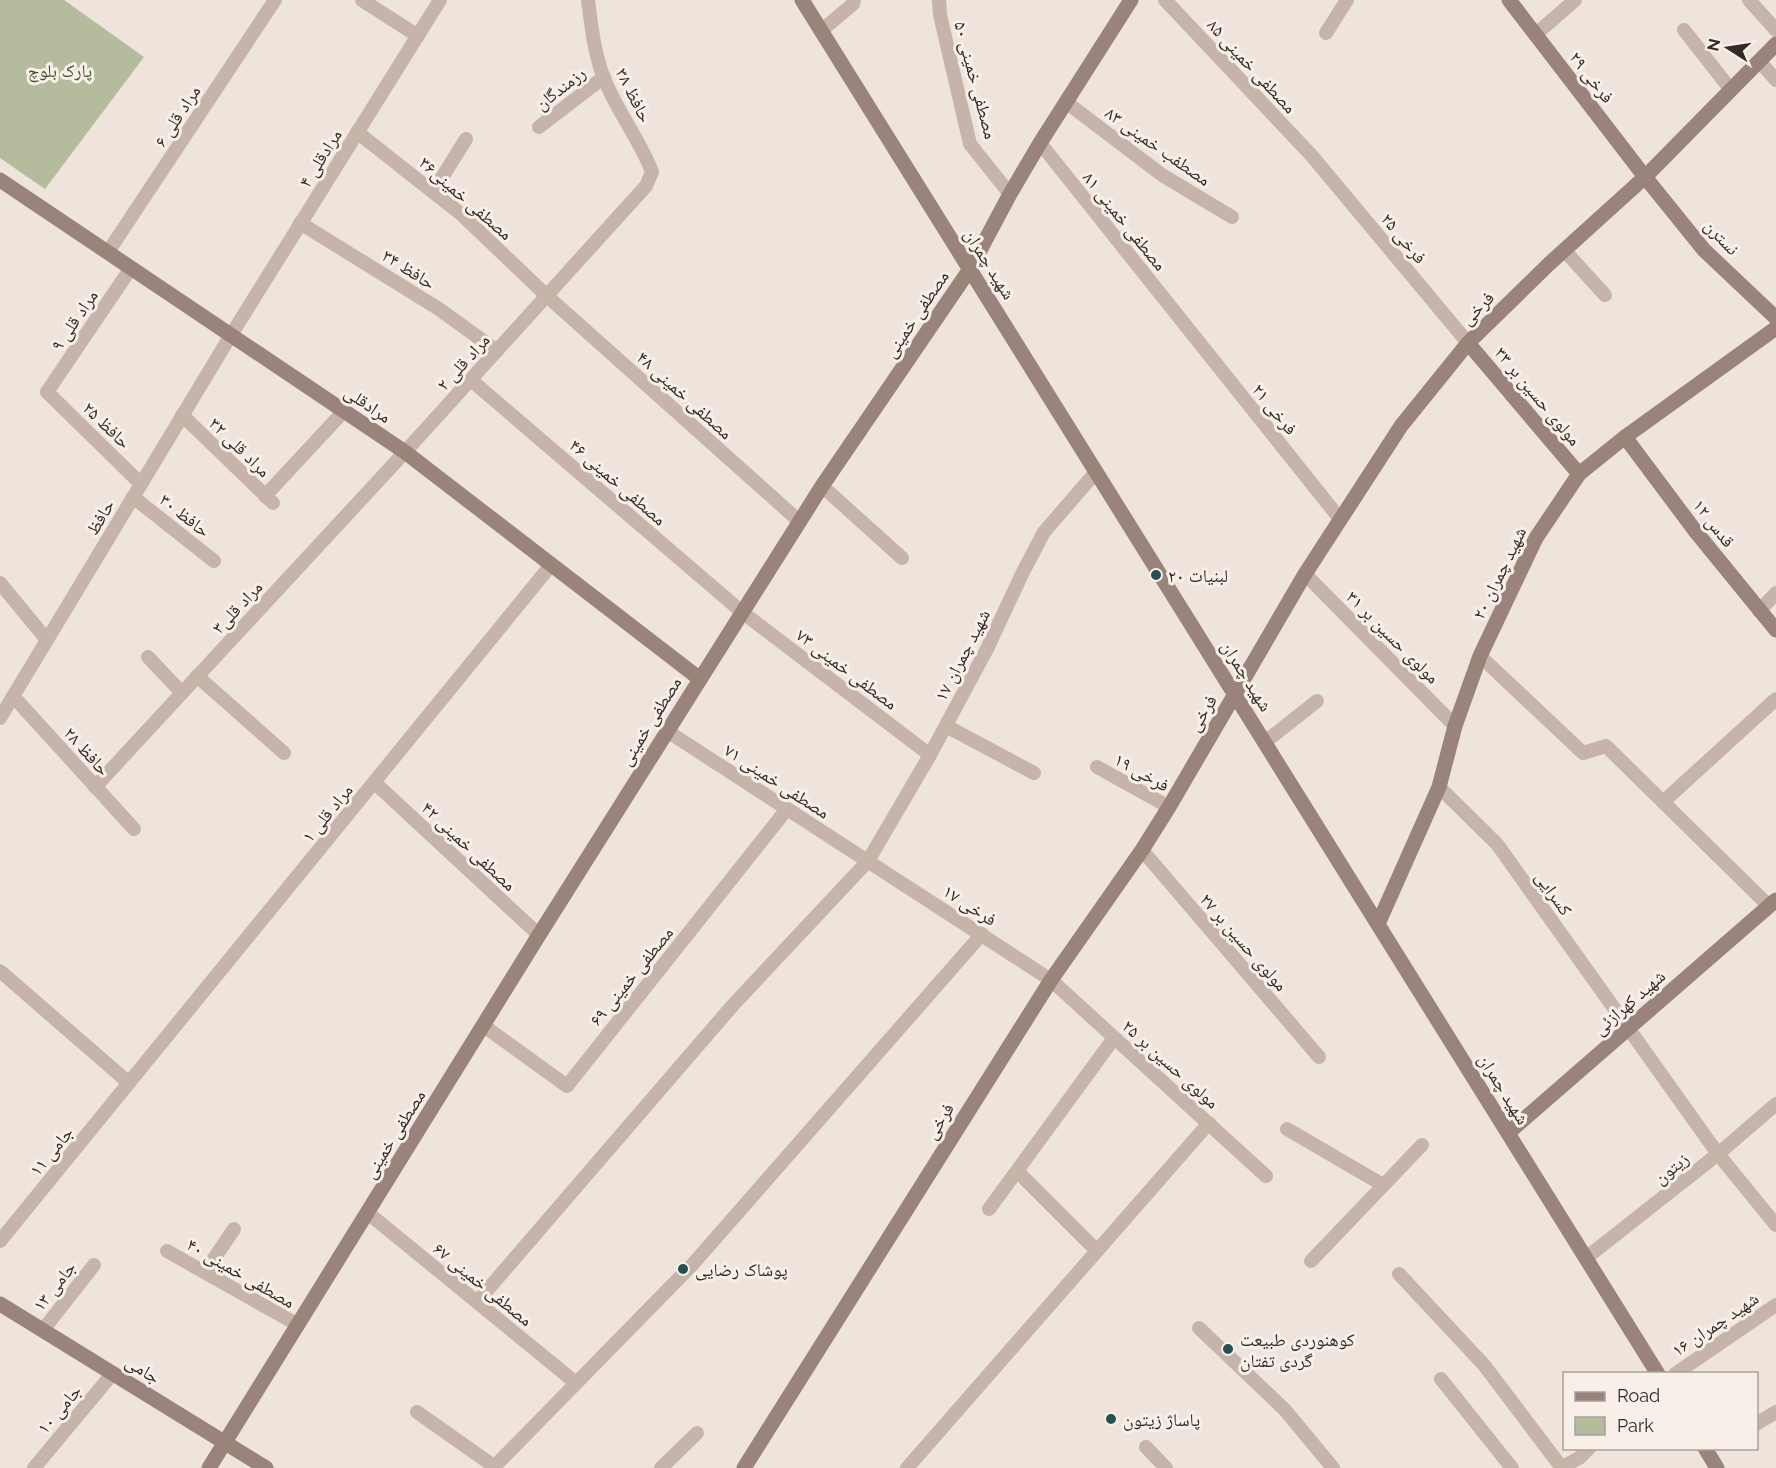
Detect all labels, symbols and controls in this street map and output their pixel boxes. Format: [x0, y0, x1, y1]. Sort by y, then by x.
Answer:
street label: مصطفی خمینی ۸۵ [1202, 15, 1301, 118]
north arrow [1698, 18, 1758, 78]
street label: مصطفی خمینی ۵۰ [949, 19, 1002, 142]
text: N [1703, 37, 1724, 53]
street label: فرخی ۲۹ [1565, 47, 1619, 107]
park label: پارک بلوچ [28, 60, 92, 83]
street label: رزمندگان [530, 62, 590, 115]
street label: حافظ ۳۸ [611, 64, 657, 126]
street label: مراد قلی ۶ [149, 81, 205, 151]
street label: مصطفب خمینی ۸۳ [1101, 102, 1215, 191]
street label: مرادقلی ۴ [294, 125, 347, 191]
street label: مصطفی خمینی۳۶ [414, 152, 517, 245]
street label: مصطفی خمینی ۸۱ [1078, 167, 1171, 275]
street label: فرخی ۲۵ [1376, 208, 1431, 268]
street label: نسترن [1700, 215, 1744, 260]
street label: شهید چمران [959, 225, 1020, 304]
street label: حافظ ۳۴ [379, 245, 439, 293]
street label: مصطفی خمینی [879, 266, 954, 362]
street label: مراد قلی ۹ [46, 286, 103, 355]
street label: فرخی [1456, 287, 1499, 330]
street label: مراد قلی ۲ [432, 329, 495, 395]
street label: مولوی حسین بر ۳۳ [1490, 342, 1585, 450]
street label: مصطفی خمینی ۴۸ [632, 347, 737, 444]
street label: فرخی ۲۱ [1247, 379, 1302, 439]
street label: مرادقلی [340, 381, 395, 428]
street label: حافظ ۲۵ [79, 397, 135, 453]
street label: مراد قلی ۳۲ [204, 413, 275, 482]
street label: مصطفی خمینی ۴۶ [565, 434, 671, 530]
street label: حافظ ۳۰ [156, 489, 214, 541]
street label: قدس ۱۲ [1688, 495, 1739, 552]
street label: حافظ [81, 496, 119, 538]
street label: شهید چمران ۲۰ [1468, 523, 1531, 623]
place label: لبنیات ۲۰ [1168, 565, 1228, 586]
marker: لبنیات ۲۰ [1149, 568, 1163, 582]
street label: مراد قلی۳ [207, 576, 267, 638]
street label: مولوی حسین بر ۳۱ [1342, 586, 1444, 688]
street label: شهید چمران ۱۷ [930, 606, 995, 705]
street label: مصطفی خمینی ۷۳ [792, 624, 902, 715]
street label: شهید چمران [1216, 637, 1277, 716]
street label: مصطفی خمینی [614, 673, 686, 770]
street label: فرخی [1183, 691, 1222, 735]
street label: حافظ ۲۸ [60, 722, 114, 780]
street label: مصطفی خمینی ۷۱ [720, 739, 834, 824]
street label: فرخی ۱۹ [1110, 748, 1173, 796]
street label: مراد قلی ۱ [297, 780, 358, 847]
street label: مصطفی خمینی ۴۲ [417, 797, 520, 896]
street label: کسرایی [1530, 867, 1577, 920]
street label: فرخی ۱۷ [939, 880, 1001, 931]
street label: مولوی حسین بر ۲۷ [1195, 889, 1292, 996]
street label: مصطفی خمینی ۶۹ [585, 922, 678, 1030]
street label: شهید کهرازئی [1589, 965, 1670, 1040]
street label: مولوی حسین بر ۲۵ [1118, 1015, 1224, 1114]
street label: شهید چمران [1473, 1050, 1534, 1129]
street label: مصطفی خمینی [358, 1086, 430, 1183]
street label: فرخی [920, 1099, 959, 1143]
street label: جامی ۱۱ [25, 1122, 78, 1181]
street label: زیتون [1649, 1148, 1693, 1189]
street label: مصطفی خمینی ۴۰ [183, 1234, 299, 1313]
street label: مصطفی خمینی ۶۷ [429, 1238, 537, 1331]
street label: جامی ۱۳ [28, 1257, 81, 1316]
place label: پوشاک رضایی [695, 1259, 788, 1281]
marker: پوشاک رضایی [676, 1262, 690, 1276]
street label: شهید چمران ۱۶ [1668, 1287, 1763, 1362]
place label: کوهنوردی طبیعت گردی تفتان [1240, 1329, 1355, 1372]
marker: کوهنوردی طبیعت گردی تفتان [1221, 1342, 1235, 1356]
street label: جامی [121, 1350, 164, 1388]
legend [1563, 1372, 1758, 1450]
street label: جامی ۱۰ [33, 1380, 86, 1438]
text: Road [1617, 1385, 1660, 1406]
place label: پاساژ زیتون [1123, 1409, 1200, 1431]
marker: پاساژ زیتون [1104, 1412, 1118, 1426]
text: Park [1617, 1415, 1654, 1436]

